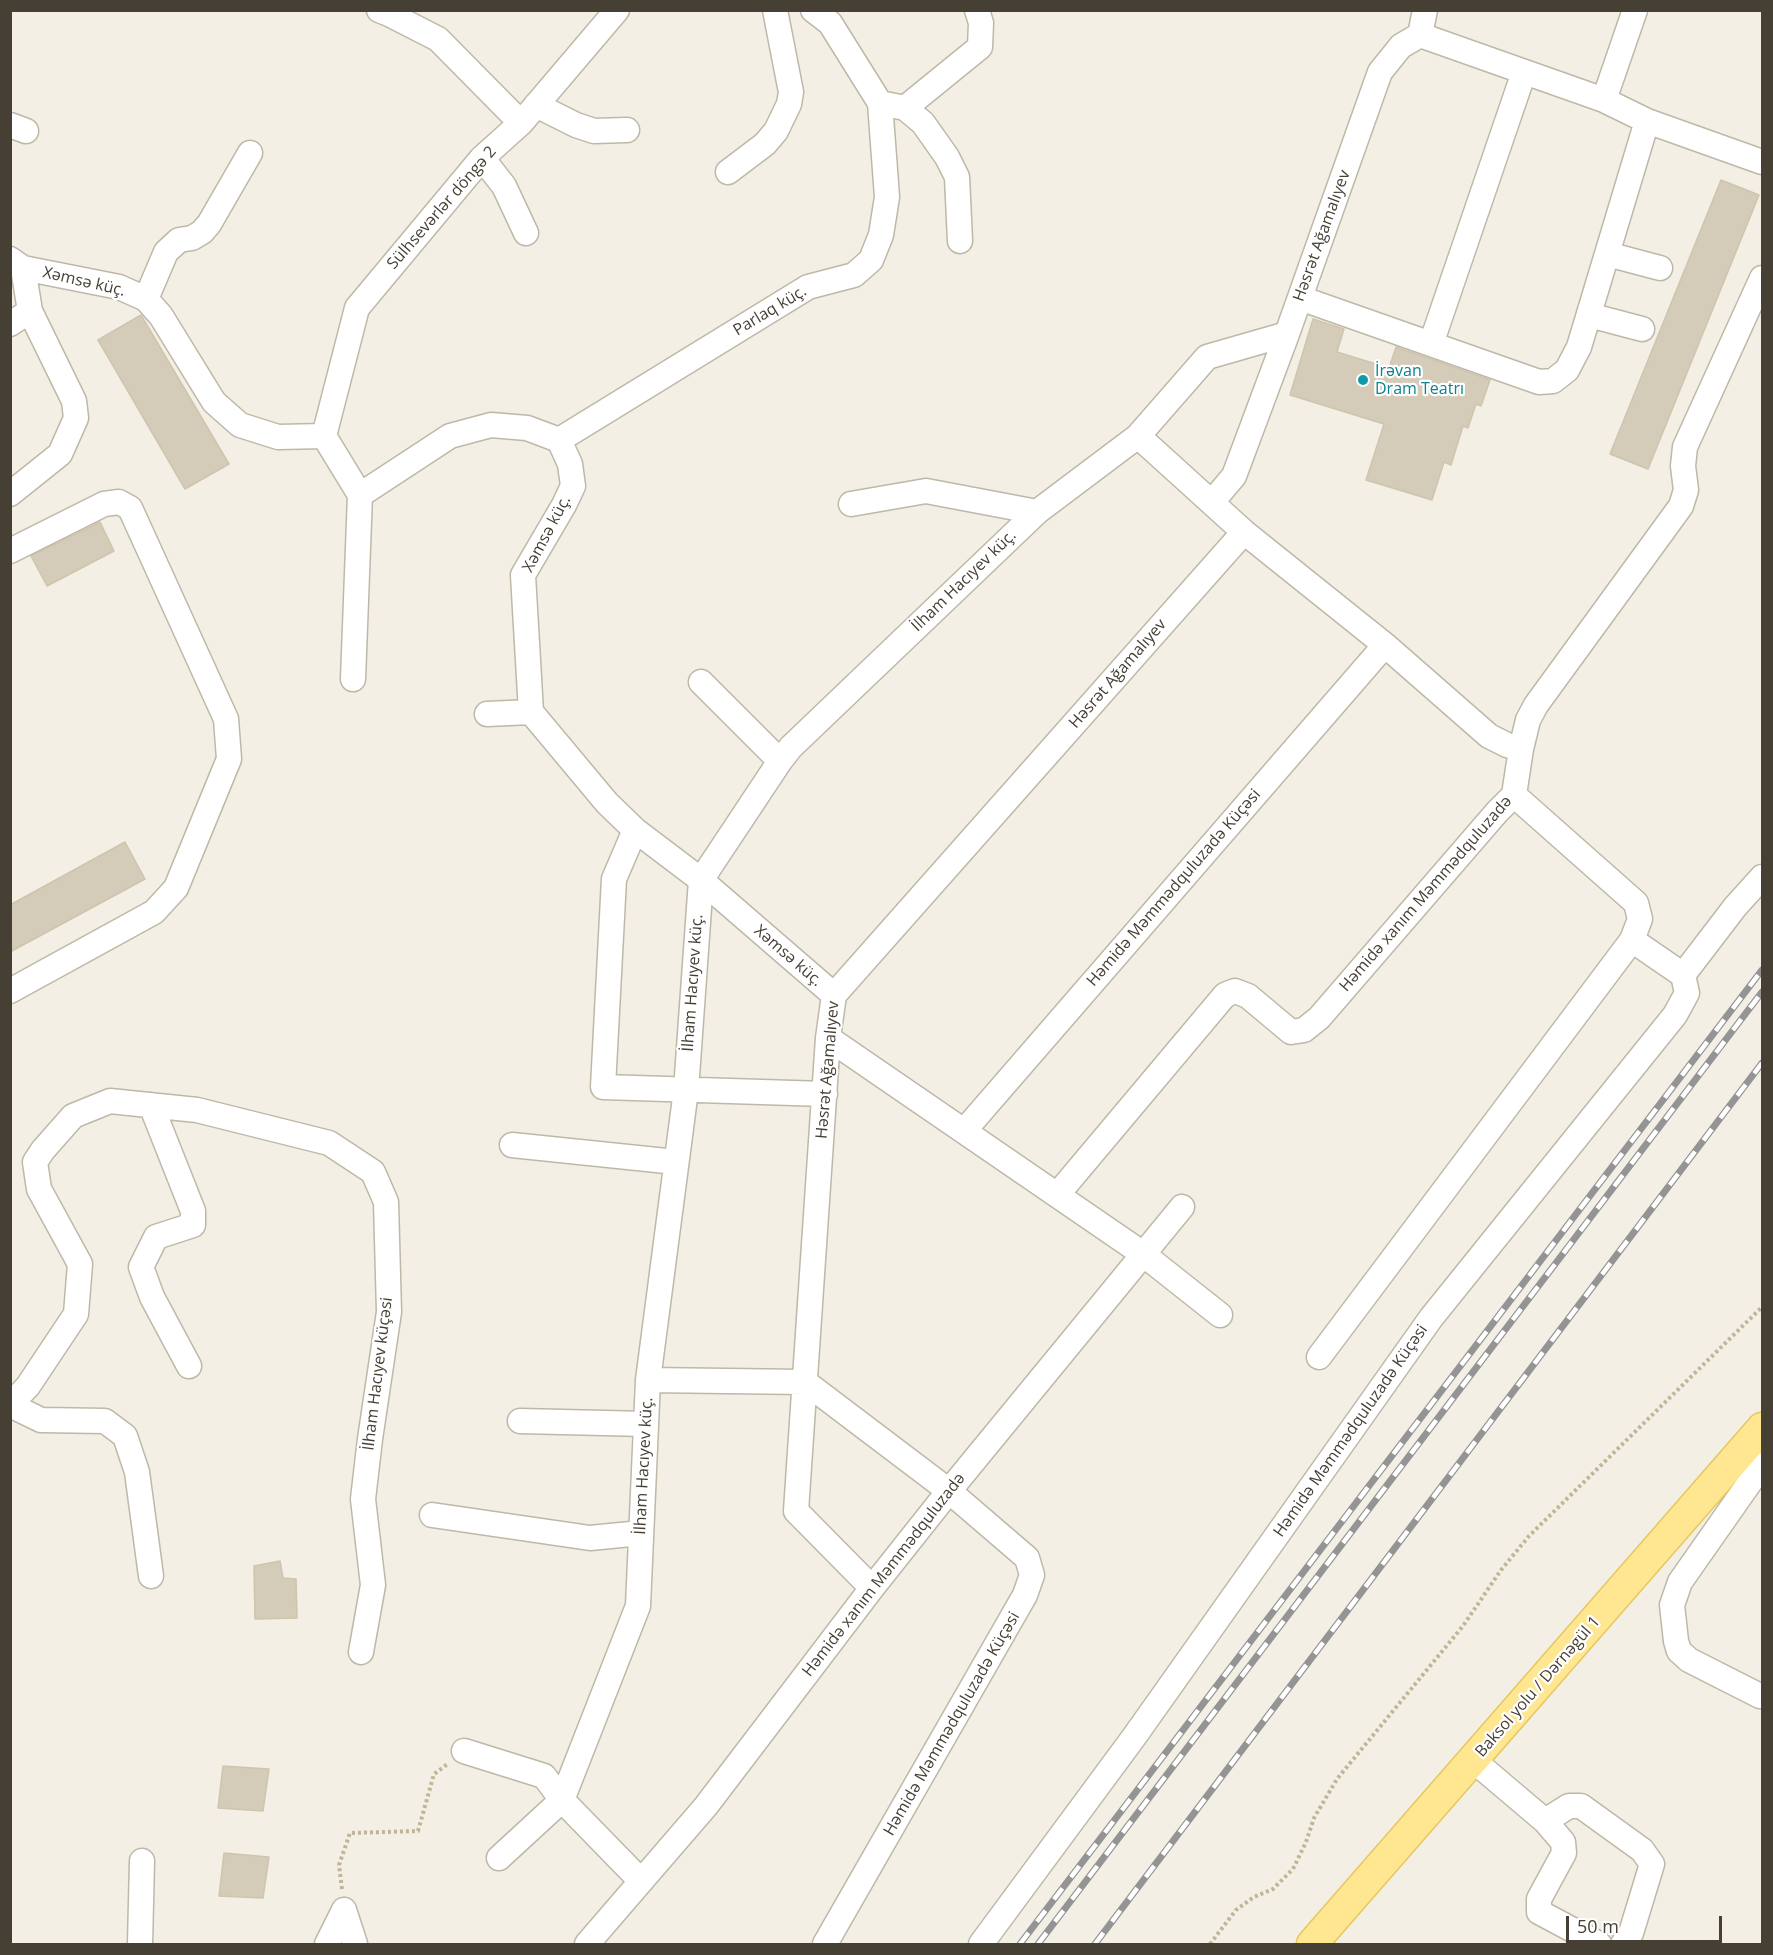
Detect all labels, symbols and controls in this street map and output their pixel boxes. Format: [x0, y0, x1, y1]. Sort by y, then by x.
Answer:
street label: Sülhsevərlər döngə 2 [383, 143, 501, 273]
street label: Həsrət Ağamalıyev [1289, 168, 1355, 304]
street label: Xəmsə küç. [41, 263, 127, 301]
street label: Parlaq küç. [730, 282, 810, 340]
place label: İrəvan Dram Teatrı [1375, 361, 1464, 399]
marker: İrəvan Dram Teatrı [1356, 373, 1370, 387]
street label: Xəmsə küç. [519, 492, 575, 576]
street label: İlham Hacıyev küç. [908, 526, 1020, 636]
street label: Həsrət Ağamalıyev [1065, 616, 1171, 732]
street label: Həmidə Məmmədquluzadə Küçəsi [1083, 785, 1265, 991]
street label: Həmidə xanım Məmmədquluzadə [1336, 792, 1516, 996]
street label: İlham Hacıyev küç. [679, 914, 707, 1052]
street label: Xəmsə küç. [750, 921, 826, 991]
street label: Həsrət Ağamalıyev [812, 1000, 844, 1140]
street label: İlham Hacıyev küçəsi [359, 1296, 397, 1452]
street label: Həmidə Məmmədquluzadə Küçəsi [1270, 1321, 1432, 1541]
street label: İlham Hacıyev küç. [631, 1397, 657, 1535]
street label: Həmidə xanım Məmmədquluzadə [799, 1469, 969, 1681]
street label: Həmidə Məmmədquluzadə Küçəsi [880, 1609, 1024, 1839]
street label: Baksol yolu / Dərnəgül 1 [1472, 1613, 1604, 1761]
scale bar [1569, 1904, 1725, 1942]
text: 50 m [1577, 1914, 1619, 1938]

